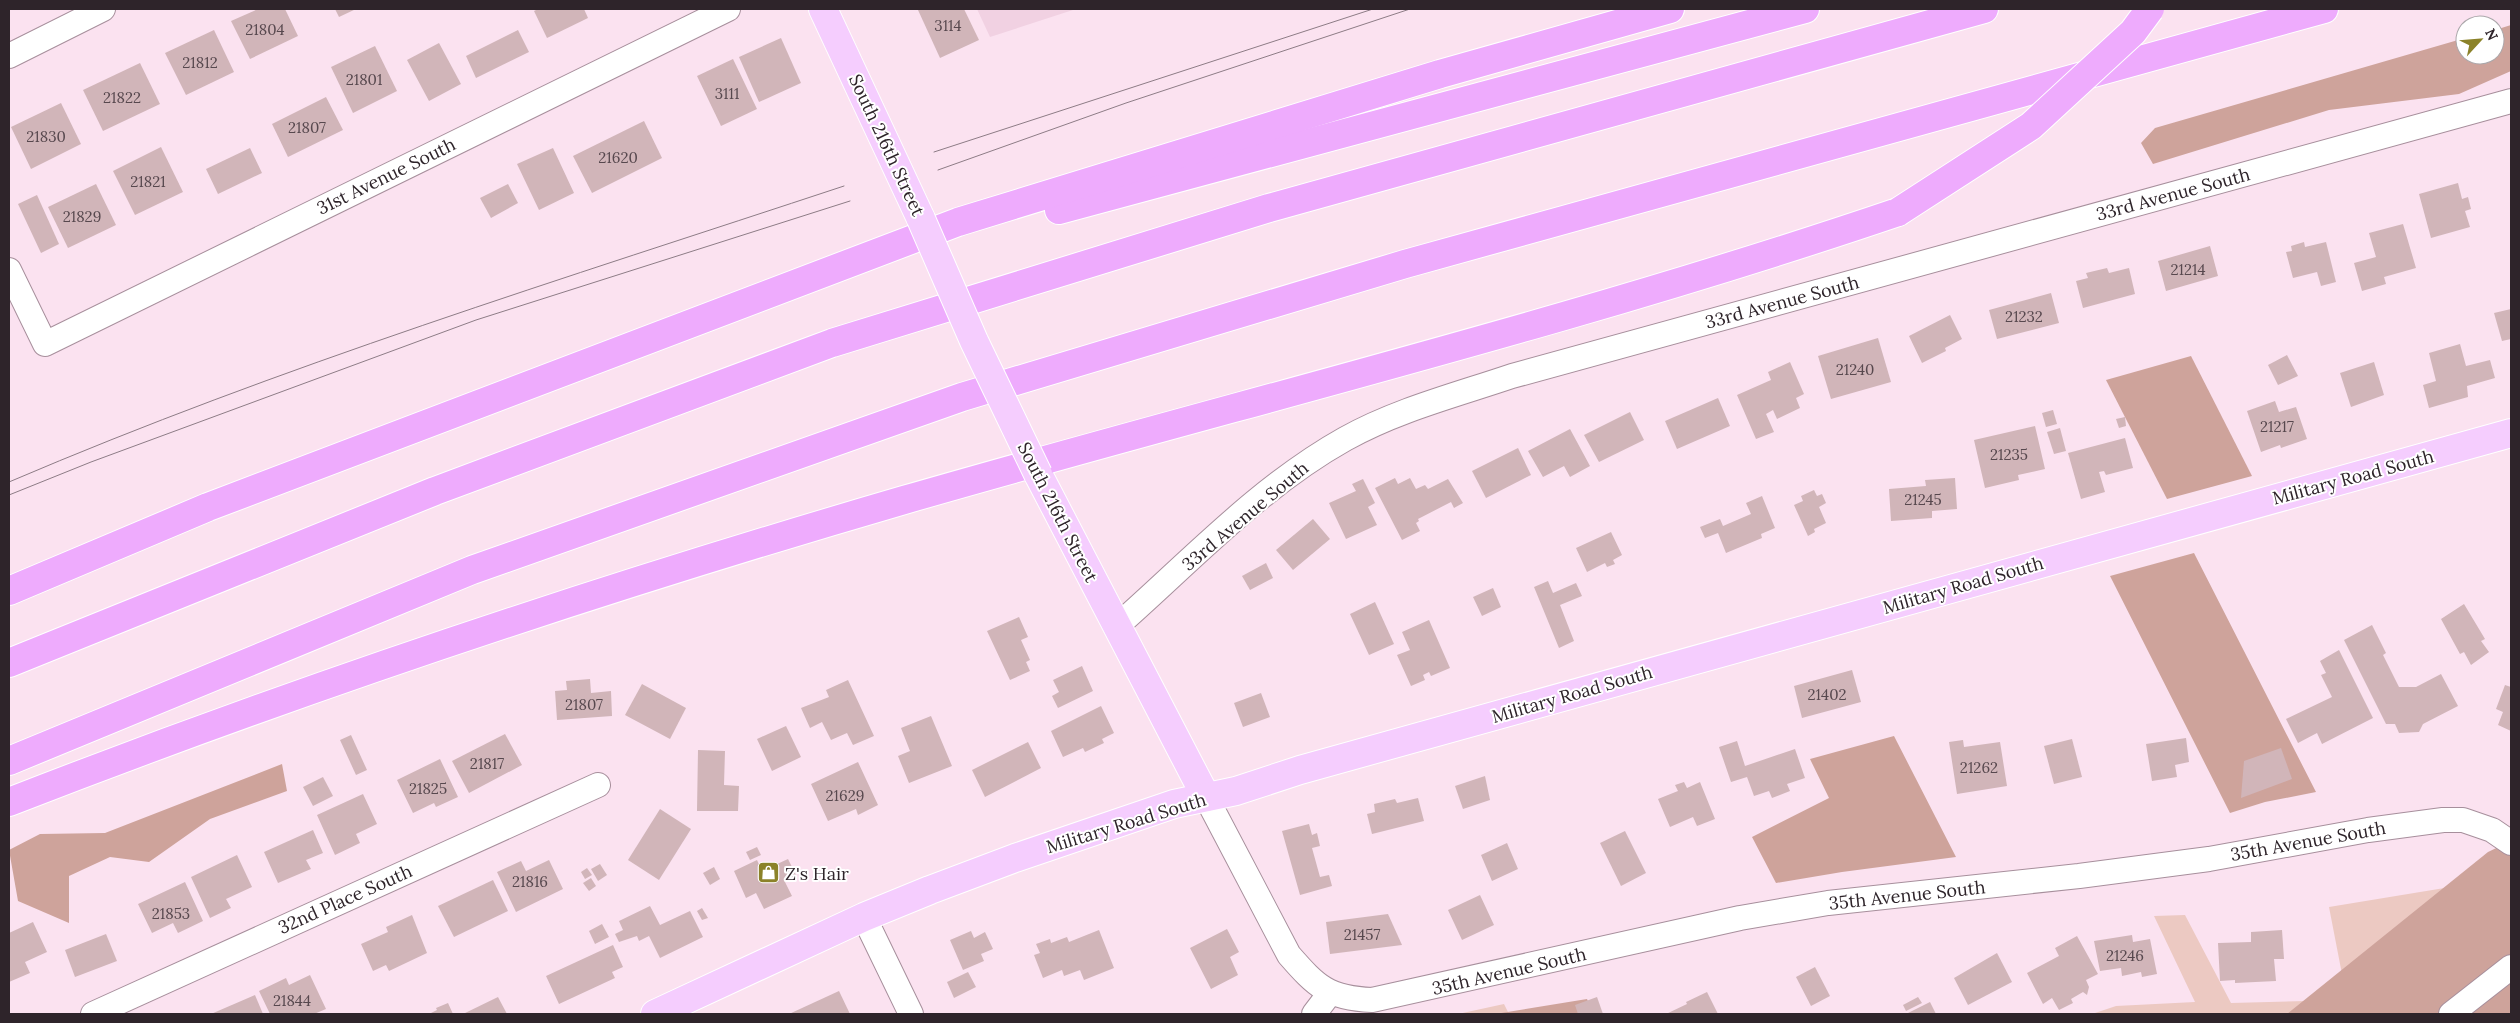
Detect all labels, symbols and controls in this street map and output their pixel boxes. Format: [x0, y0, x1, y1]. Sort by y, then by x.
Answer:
north arrow [2455, 15, 2505, 65]
house number: 3114 [934, 16, 962, 35]
house number: 21804 [245, 20, 285, 39]
text: N [2481, 25, 2502, 43]
house number: 21812 [182, 53, 218, 72]
house number: 21801 [346, 70, 382, 89]
street label: South 216th Street [844, 70, 930, 220]
house number: 3111 [715, 84, 739, 103]
house number: 21822 [103, 88, 141, 107]
house number: 21807 [288, 118, 326, 137]
house number: 21830 [26, 127, 66, 146]
street label: 31st Avenue South [313, 132, 459, 220]
house number: 21620 [598, 148, 638, 167]
street label: 33rd Avenue South [2094, 162, 2253, 226]
house number: 21821 [130, 172, 166, 191]
house number: 21829 [63, 207, 101, 226]
house number: 21214 [2170, 260, 2206, 279]
street label: 33rd Avenue South [1703, 270, 1862, 334]
house number: 21232 [2005, 307, 2043, 326]
house number: 21240 [1836, 360, 1874, 379]
house number: 21217 [2260, 417, 2294, 436]
street label: South 216th Street [1013, 438, 1103, 586]
street label: Military Road South [2270, 444, 2436, 510]
house number: 21235 [1990, 445, 2028, 464]
street label: 33rd Avenue South [1177, 456, 1313, 576]
house number: 21245 [1904, 490, 1942, 509]
street label: Military Road South [1880, 551, 2046, 619]
street label: Military Road South [1489, 660, 1655, 728]
house number: 21402 [1808, 685, 1846, 704]
house number: 21807 [565, 695, 603, 714]
house number: 21817 [470, 754, 504, 773]
house number: 21262 [1960, 758, 1998, 777]
house number: 21825 [409, 779, 447, 798]
house number: 21629 [826, 786, 864, 805]
street label: Military Road South [1043, 788, 1209, 858]
street label: 35th Avenue South [2229, 816, 2388, 866]
street label: 32nd Place South [274, 859, 416, 939]
shop icon: Z's Hair [757, 861, 781, 885]
place label: Z's Hair [785, 862, 849, 885]
house number: 21816 [512, 872, 548, 891]
street label: 35th Avenue South [1828, 875, 1987, 915]
house number: 21853 [152, 904, 190, 923]
house number: 21457 [1344, 925, 1380, 944]
street label: 35th Avenue South [1430, 942, 1588, 1000]
house number: 21246 [2106, 946, 2144, 965]
house number: 21844 [273, 991, 311, 1010]

